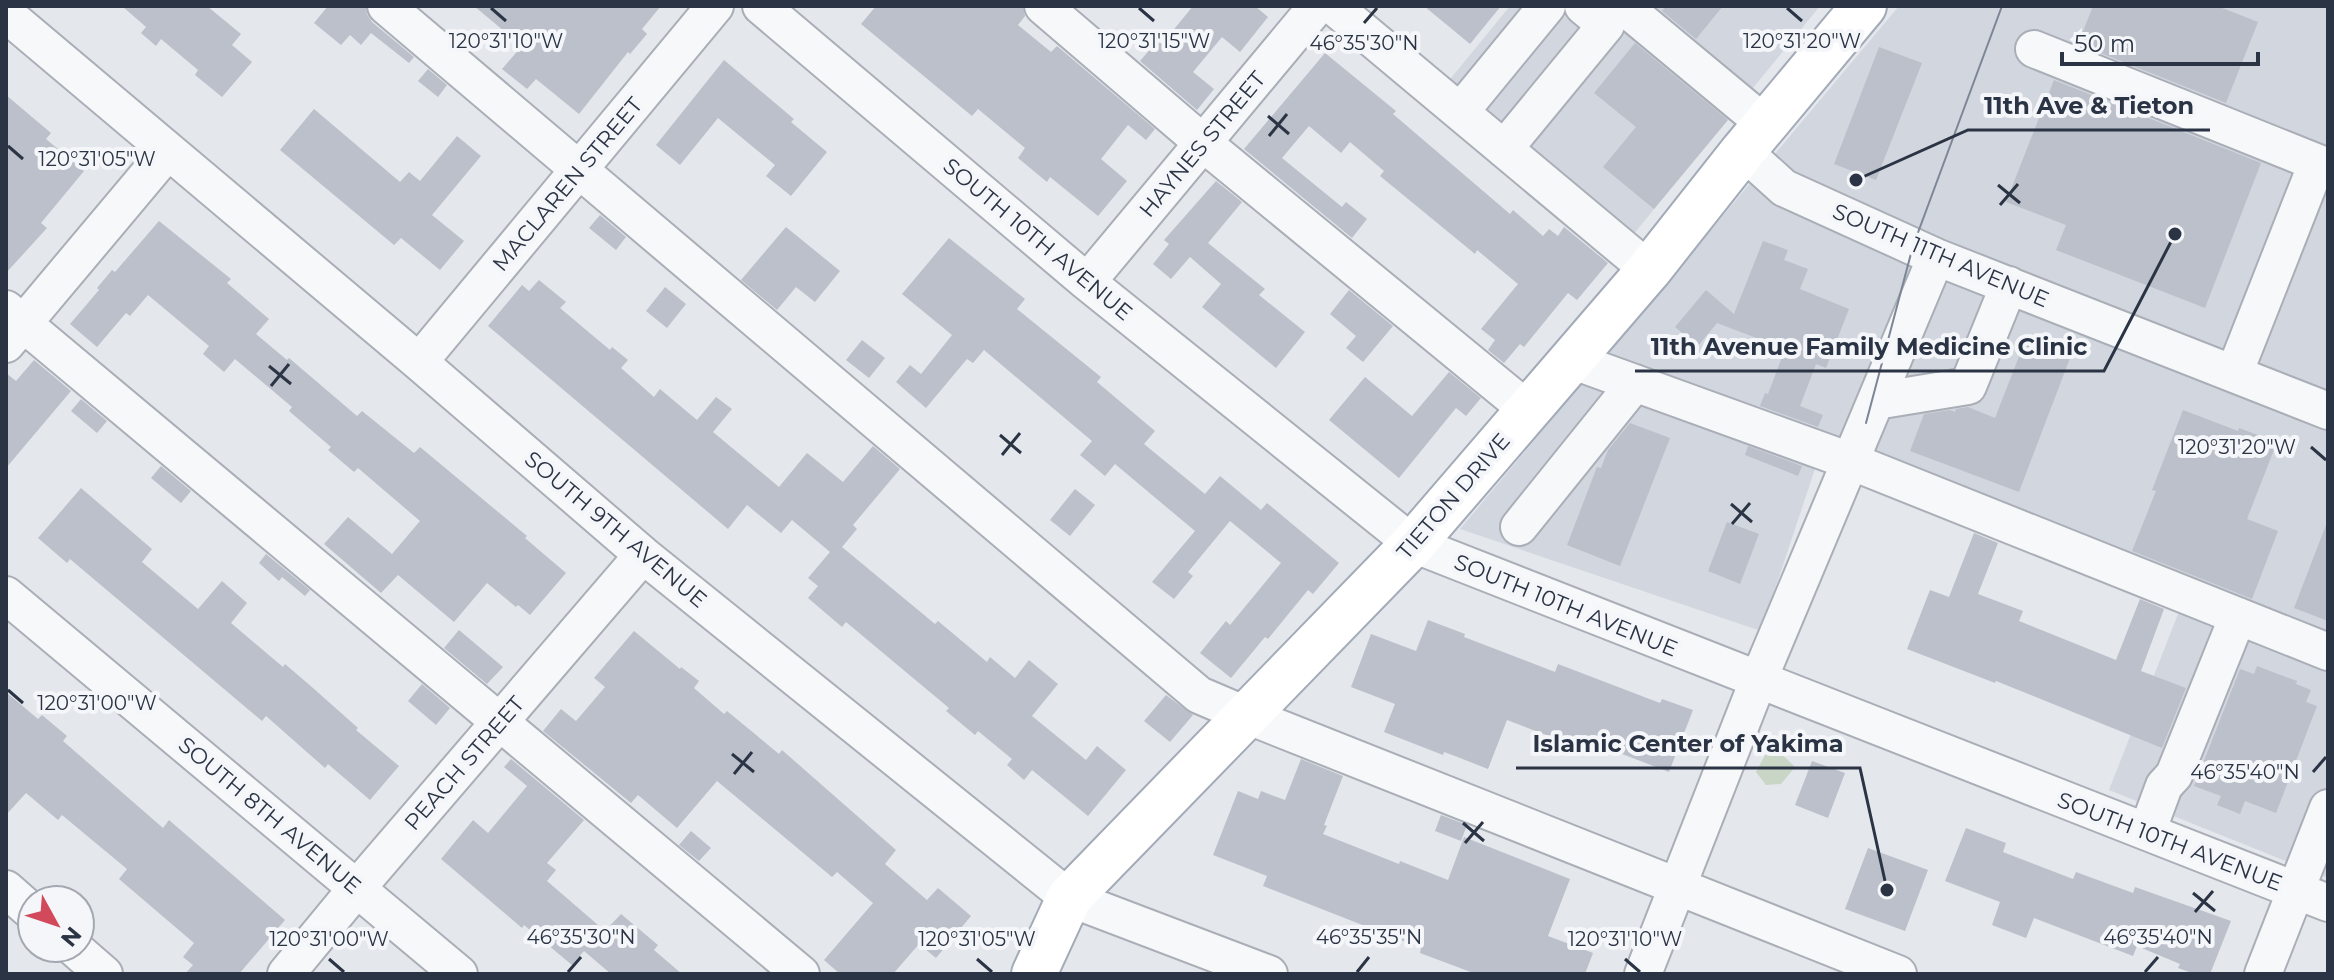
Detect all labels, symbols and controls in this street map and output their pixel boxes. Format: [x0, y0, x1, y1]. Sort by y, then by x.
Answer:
scale bar [2062, 16, 2258, 66]
text: 120°31'10"W [449, 29, 563, 53]
text: 120°31'15"W [1098, 29, 1210, 53]
text: 120°31'20"W [1743, 29, 1861, 53]
text: 50 m [2074, 29, 2135, 58]
text: 46°35'30"N [1310, 31, 1418, 55]
street label: HAYNES STREET [1134, 66, 1271, 223]
callout: 11th Ave & Tieton [1968, 82, 2210, 130]
street label: MACLAREN STREET [487, 91, 648, 277]
text: 11th Ave & Tieton [1984, 91, 2194, 120]
text: 120°31'05"W [38, 147, 156, 171]
street label: SOUTH 10TH AVENUE [938, 152, 1138, 326]
street label: SOUTH 11TH AVENUE [1829, 198, 2053, 313]
callout: 11th Avenue Family Medicine Clinic [1635, 323, 2104, 371]
text: 11th Avenue Family Medicine Clinic [1651, 332, 2087, 361]
street label: TIETON DRIVE [1391, 428, 1516, 565]
text: 120°31'20"W [2178, 435, 2296, 459]
street label: SOUTH 9TH AVENUE [519, 445, 712, 613]
street label: SOUTH 10TH AVENUE [1450, 548, 1681, 663]
street label: PEACH STREET [399, 690, 530, 836]
text: 120°31'00"W [37, 691, 157, 715]
callout: Islamic Center of Yakima [1516, 720, 1860, 768]
text: Islamic Center of Yakima [1532, 729, 1844, 758]
street label: SOUTH 8TH AVENUE [173, 731, 367, 900]
text: 46°35'40"N [2190, 760, 2300, 784]
street label: SOUTH 10TH AVENUE [2054, 786, 2286, 897]
north arrow [16, 884, 96, 964]
text: N [55, 921, 87, 952]
text: 46°35'30"N [527, 925, 635, 949]
text: 46°35'35"N [1316, 925, 1422, 949]
text: 46°35'40"N [2103, 925, 2213, 949]
text: 120°31'00"W [269, 927, 389, 951]
text: 120°31'05"W [918, 927, 1036, 951]
text: 120°31'10"W [1568, 927, 1682, 951]

